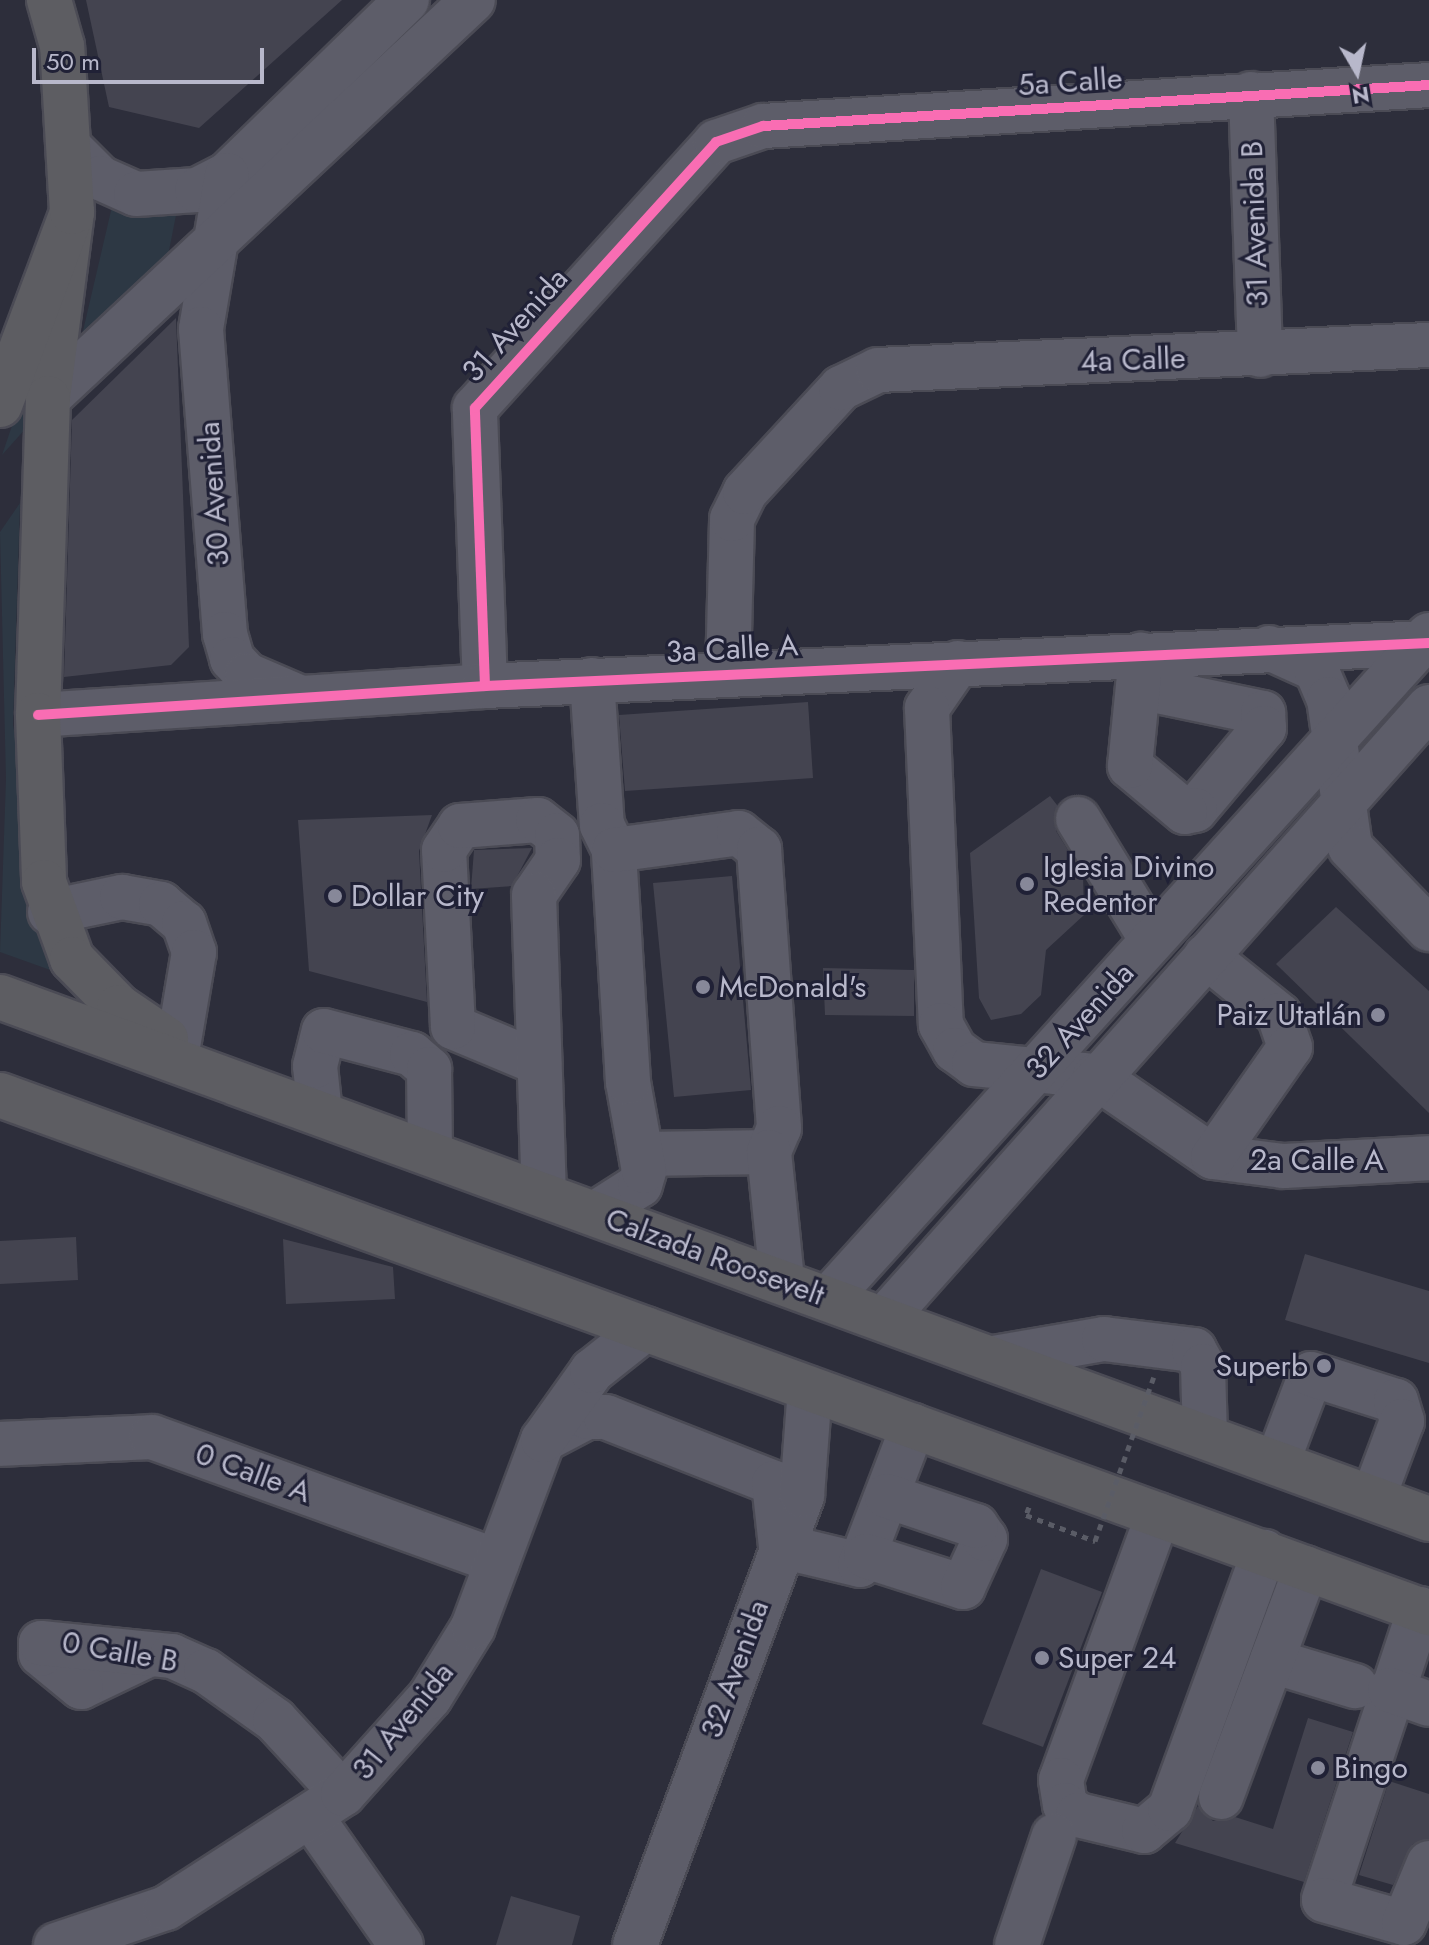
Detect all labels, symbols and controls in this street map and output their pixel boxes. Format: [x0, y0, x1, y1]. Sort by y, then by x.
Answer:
scale bar [36, 32, 268, 82]
north arrow [1317, 32, 1397, 112]
text: 50 m [46, 44, 100, 79]
street label: 5a Calle [1017, 60, 1123, 104]
text: N [1350, 79, 1372, 113]
street label: 31 Avenida B [1234, 140, 1276, 308]
street label: 31 Avenida [455, 261, 575, 389]
street label: 4a Calle [1080, 340, 1186, 380]
street label: 30 Avenida [191, 420, 237, 568]
street label: 3a Calle A [665, 628, 799, 670]
place label: Iglesia Divino Redentor [1043, 849, 1214, 920]
marker: Iglesia Divino Redentor [1018, 875, 1036, 893]
place label: Dollar City [351, 878, 484, 914]
marker: Dollar City [326, 887, 344, 905]
street label: 32 Avenida [1018, 955, 1142, 1087]
place label: McDonald's [719, 969, 866, 1005]
marker: McDonald's [694, 978, 712, 996]
place label: Paiz Utatlán [1217, 997, 1362, 1033]
marker: Paiz Utatlán [1369, 1006, 1387, 1024]
street label: 2a Calle A [1250, 1142, 1384, 1178]
street label: Calzada Roosevelt [601, 1201, 829, 1313]
place label: Superb [1216, 1348, 1308, 1384]
marker: Superb [1315, 1357, 1333, 1375]
street label: 0 Calle A [190, 1436, 316, 1510]
street label: 32 Avenida [693, 1595, 777, 1743]
street label: 0 Calle B [59, 1624, 181, 1680]
place label: Super 24 [1058, 1640, 1177, 1676]
marker: Super 24 [1033, 1649, 1051, 1667]
street label: 31 Avenida [345, 1655, 461, 1787]
place label: Bingo [1334, 1750, 1408, 1786]
marker: Bingo [1309, 1759, 1327, 1777]

